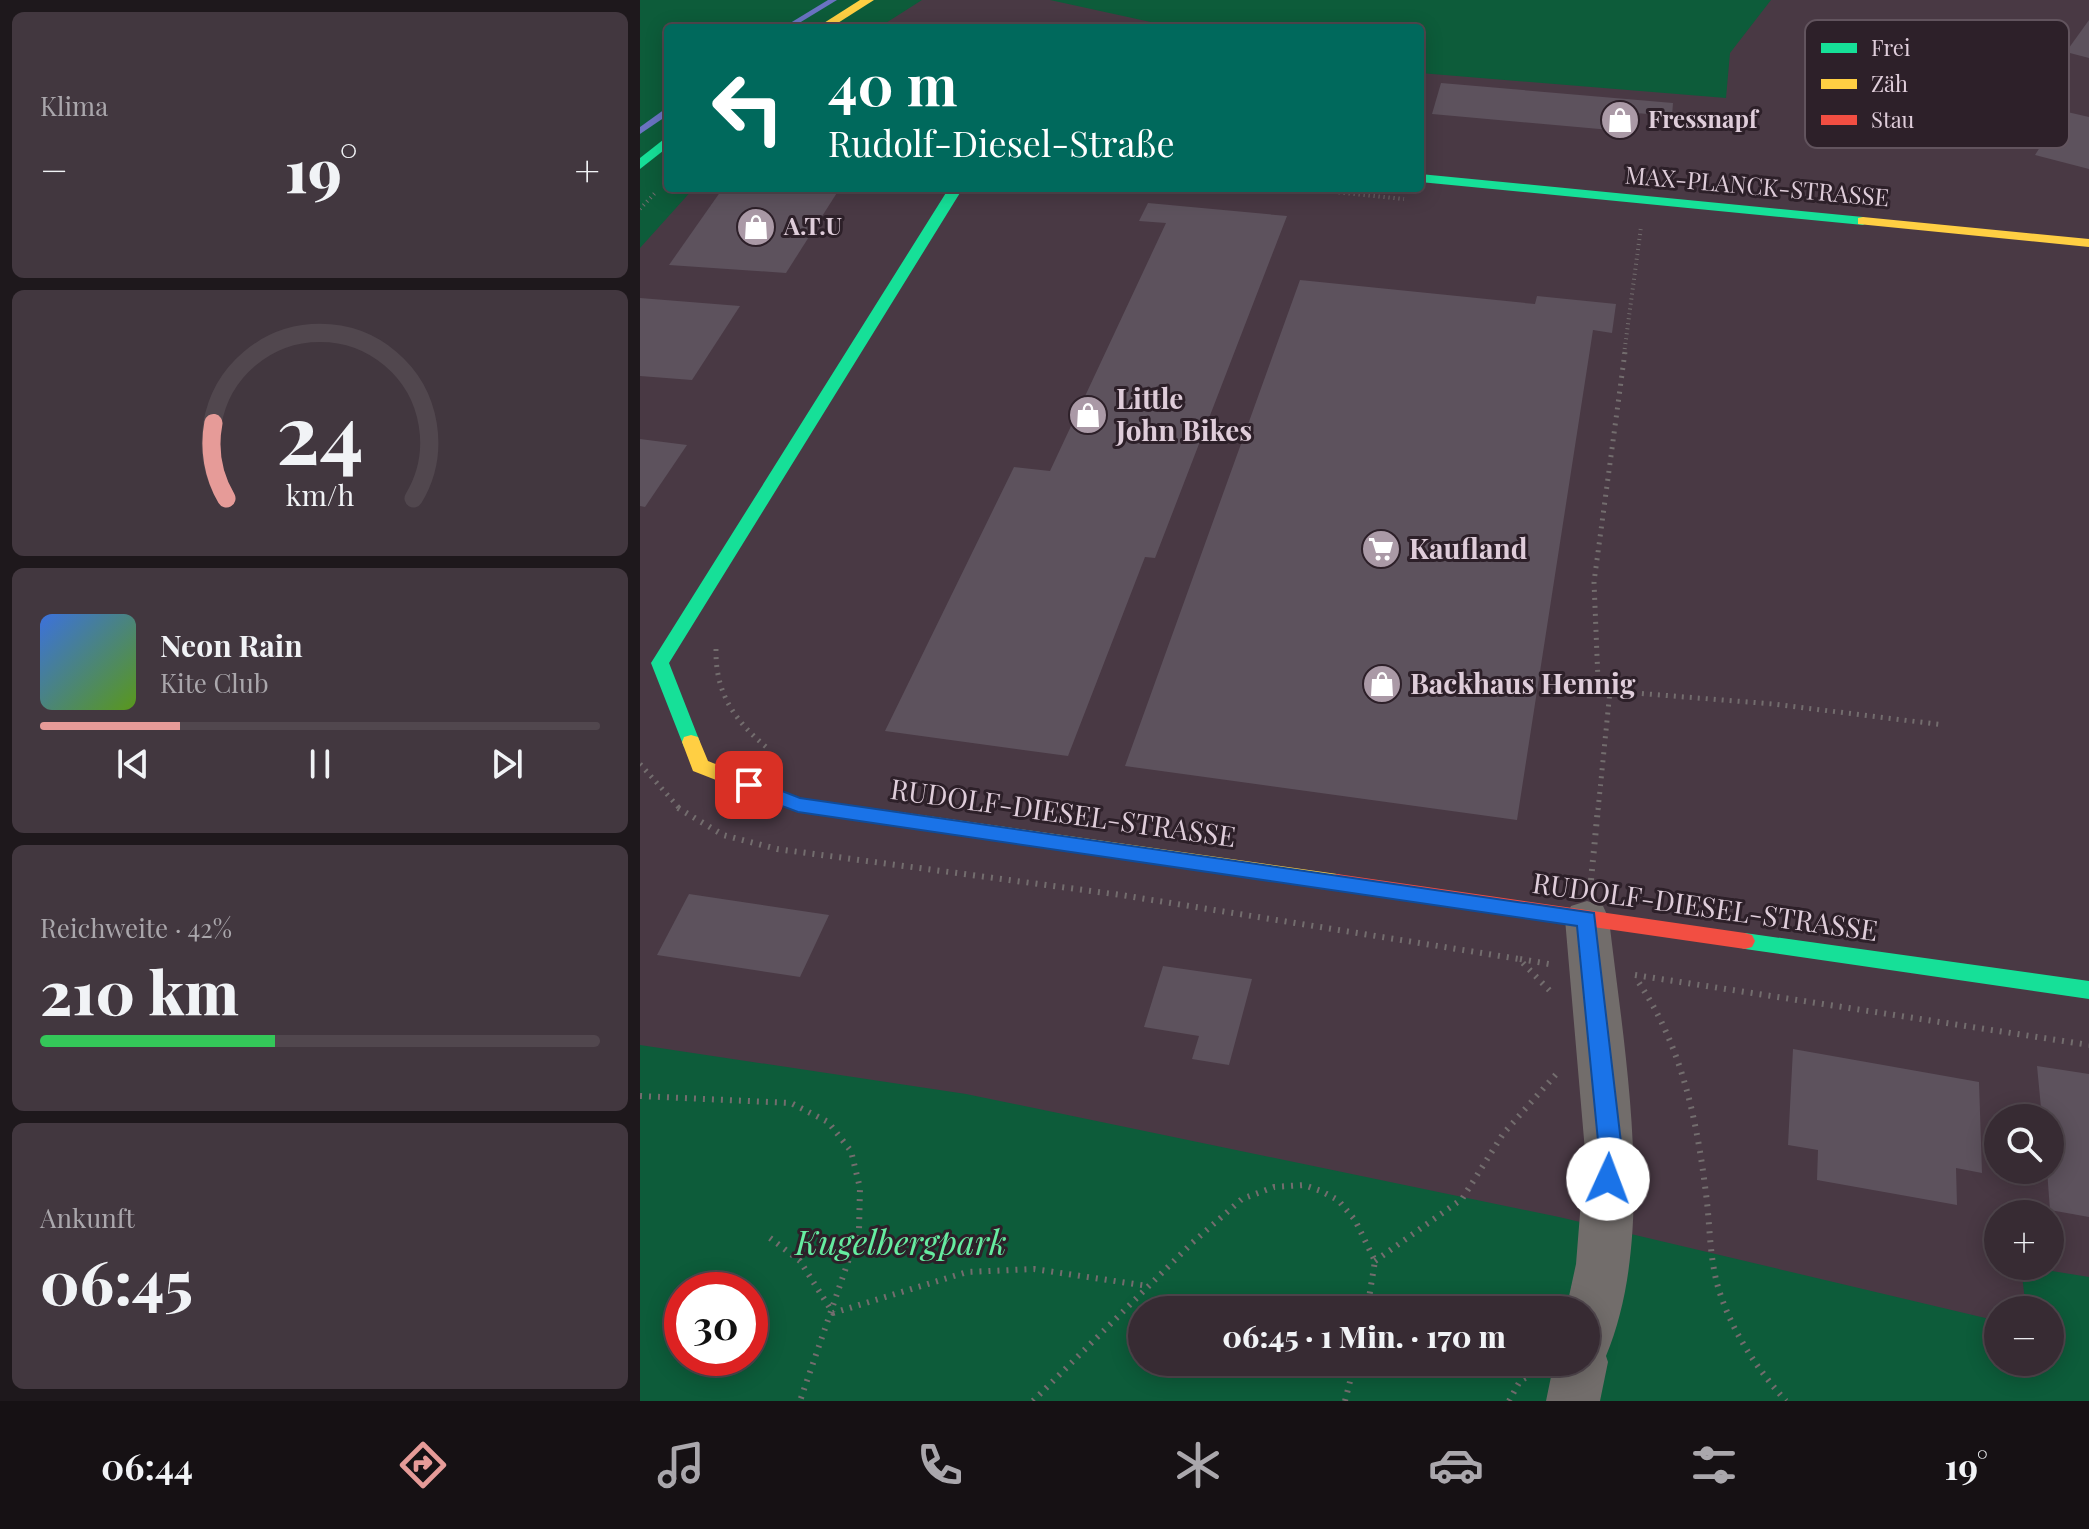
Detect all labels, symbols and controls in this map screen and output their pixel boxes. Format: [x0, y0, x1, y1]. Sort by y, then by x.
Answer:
legend [1805, 20, 2069, 148]
text: Frei [1871, 32, 1910, 62]
text: 40 m [828, 46, 957, 121]
icon: left [696, 56, 800, 160]
text: Zäh [1871, 68, 1908, 98]
text: Klima [40, 88, 108, 123]
shop icon: Fressnapf [1599, 99, 1641, 141]
place label: Fressnapf [1648, 102, 1760, 134]
text: Stau [1871, 104, 1915, 134]
text: Rudolf-Diesel-Straße [828, 118, 1175, 166]
text: 19° [285, 128, 358, 208]
text: − [40, 139, 68, 198]
text: + [574, 139, 600, 198]
street label: MAX-PLANCK-STRASSE [1624, 158, 1891, 213]
shop icon: A.T.U [735, 206, 777, 248]
place label: A.T.U [783, 209, 843, 241]
text: 24 [276, 374, 364, 485]
place label: Little John Bikes [1115, 379, 1252, 448]
shop icon: Little John Bikes [1067, 394, 1109, 436]
text: km/h [286, 475, 354, 513]
supermarket icon: Kaufland [1360, 528, 1402, 570]
place label: Kaufland [1409, 529, 1528, 566]
text: Neon Rain [160, 625, 303, 665]
shop icon: Backhaus Hennig [1361, 663, 1403, 705]
place label: Backhaus Hennig [1410, 664, 1636, 701]
text: Kite Club [160, 665, 269, 700]
icon: previous [111, 742, 155, 786]
icon: pause [298, 742, 342, 786]
icon: next [485, 742, 529, 786]
pin [715, 751, 783, 819]
icon: arrive [727, 763, 771, 807]
street label: RUDOLF-DIESEL-STRASSE [888, 769, 1238, 854]
street label: RUDOLF-DIESEL-STRASSE [1530, 863, 1880, 948]
text: Reichweite · 42% [40, 910, 232, 945]
text: 210 km [40, 950, 239, 1030]
map controls [1984, 1104, 2064, 1376]
button: search [1984, 1104, 2064, 1184]
position arrow [1566, 1137, 1650, 1221]
text: Ankunft [40, 1200, 135, 1235]
button: + [1984, 1200, 2064, 1280]
park label: Kugelbergpark [793, 1218, 1007, 1264]
text: 06:45 [40, 1240, 193, 1320]
speed limit sign: 30 [664, 1272, 768, 1376]
button: − [1984, 1296, 2064, 1376]
text: 06:45 · 1 Min. · 170 m [1222, 1316, 1506, 1356]
icon: directions [395, 1437, 451, 1493]
icon: music [653, 1437, 709, 1493]
icon: phone [912, 1437, 968, 1493]
icon: climate [1170, 1437, 1226, 1493]
icon: car [1428, 1437, 1484, 1493]
icon: filters [1686, 1437, 1742, 1493]
text: 06:44 [101, 1441, 193, 1489]
text: 19° [1944, 1441, 1988, 1489]

